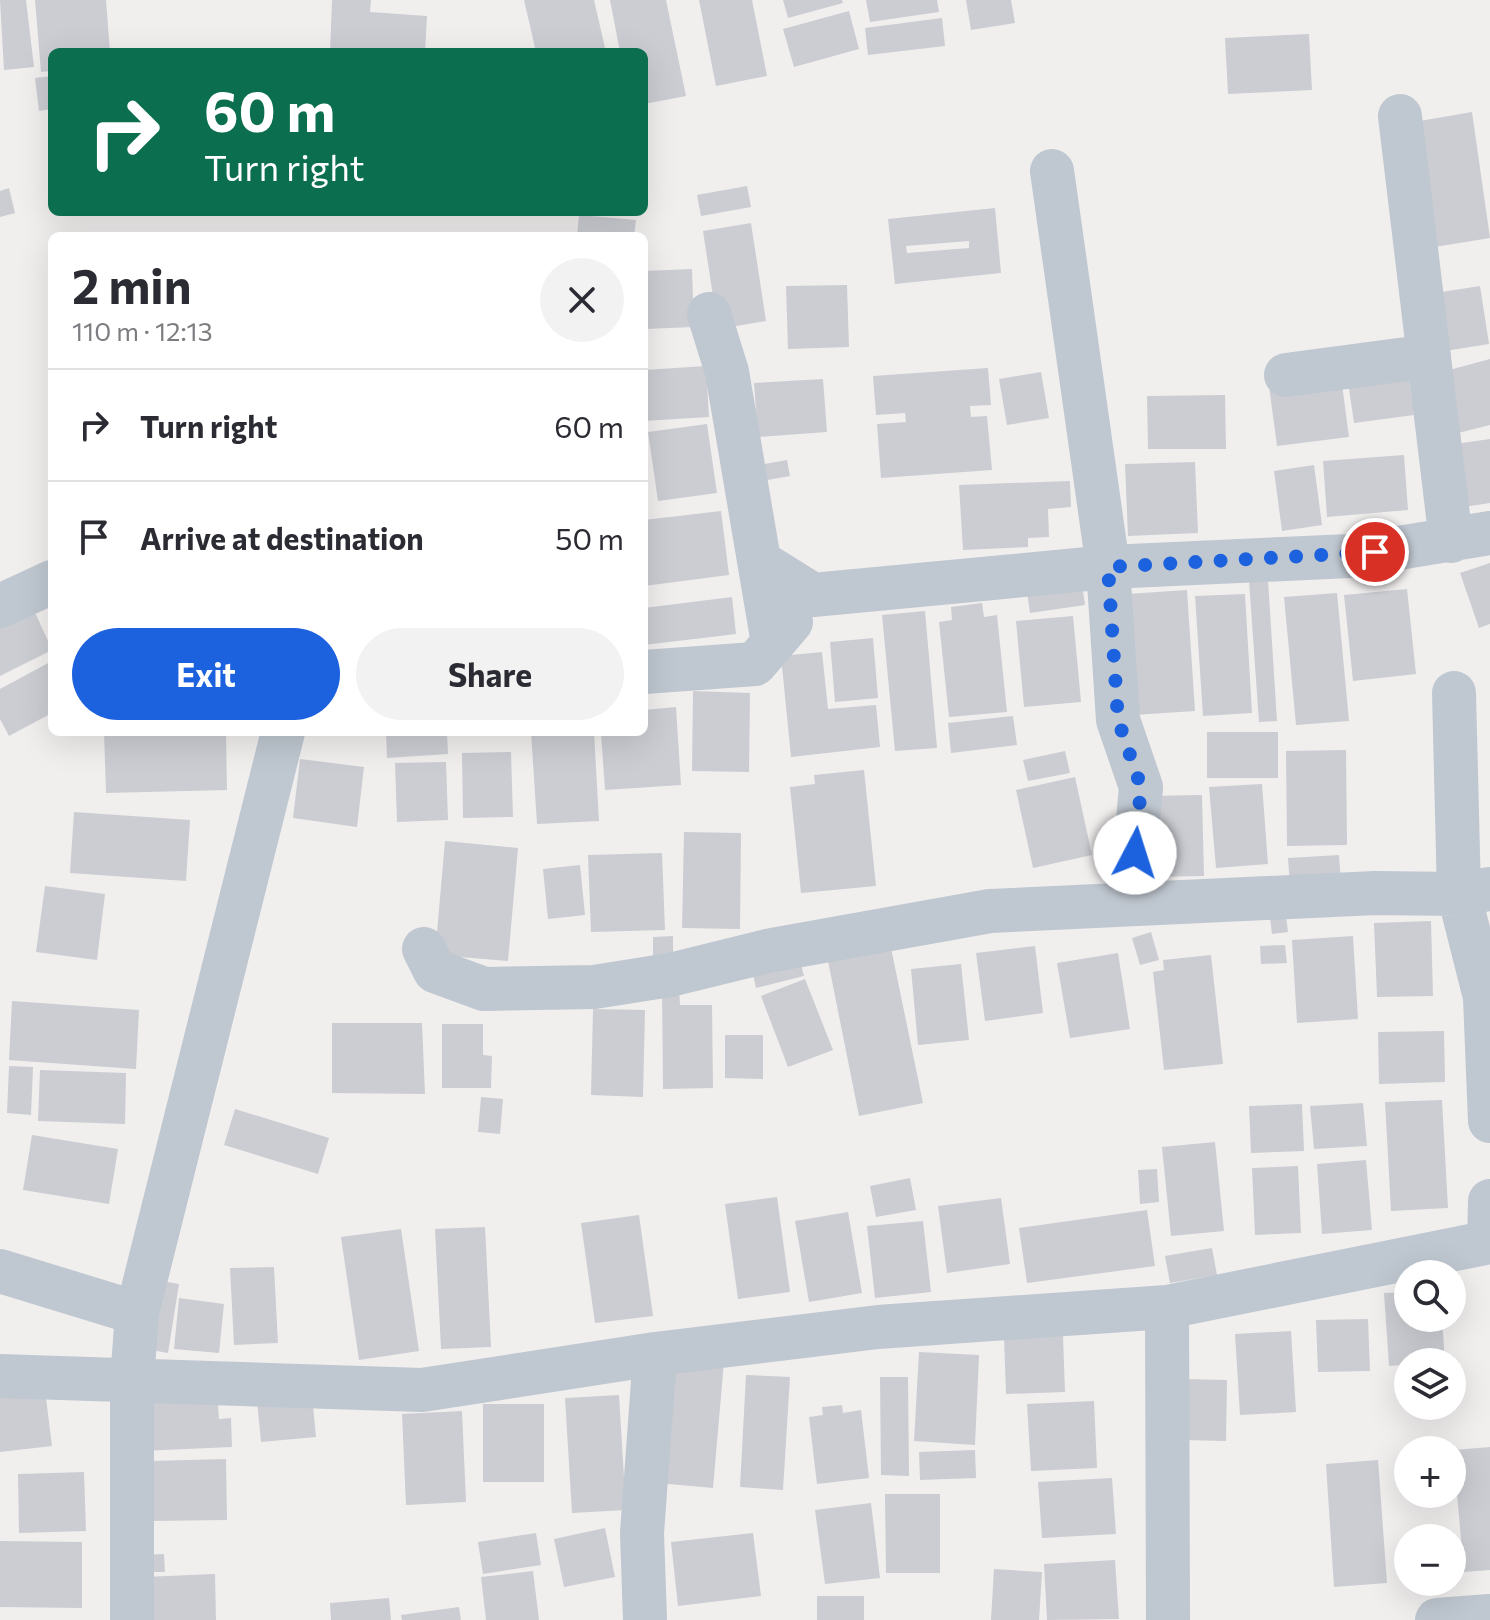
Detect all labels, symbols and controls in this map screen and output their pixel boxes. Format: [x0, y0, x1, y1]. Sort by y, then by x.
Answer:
text: 60 m [204, 75, 335, 144]
icon: right [72, 80, 176, 184]
text: Turn right [204, 144, 365, 188]
text: 2 min [72, 255, 192, 314]
button: close [540, 258, 624, 342]
text: 110 m · 12:13 [72, 315, 213, 346]
icon: right [72, 403, 116, 447]
text: Turn right [140, 407, 277, 444]
text: 60 m [554, 407, 624, 444]
icon: arrive [72, 515, 116, 559]
pin [1341, 518, 1409, 586]
text: Arrive at destination [140, 519, 424, 556]
text: 50 m [555, 519, 624, 556]
icon: arrive [1353, 530, 1397, 574]
button: Exit [72, 628, 340, 720]
button: Share [356, 628, 624, 720]
position arrow [1093, 811, 1177, 895]
map controls [1394, 1260, 1466, 1596]
button: search [1394, 1260, 1466, 1332]
button: layers [1394, 1348, 1466, 1420]
button: + [1394, 1436, 1466, 1508]
button: − [1394, 1524, 1466, 1596]

